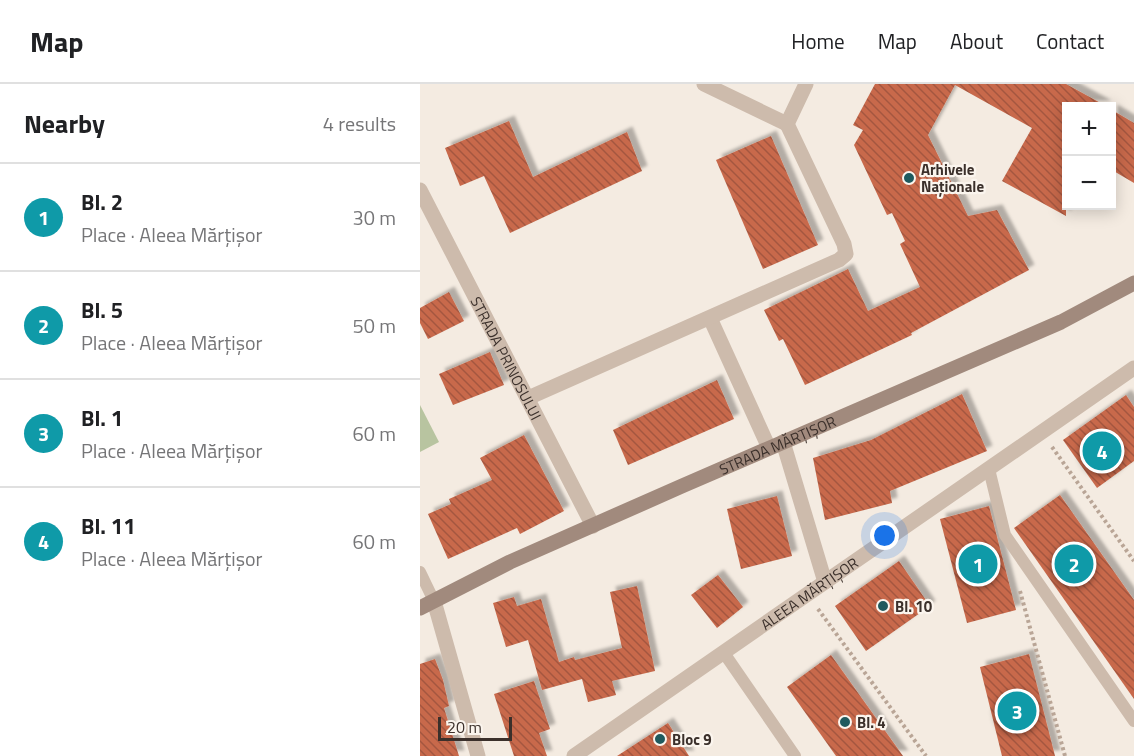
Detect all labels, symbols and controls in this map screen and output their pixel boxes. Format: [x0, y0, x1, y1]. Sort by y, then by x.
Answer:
text: Map [30, 20, 84, 63]
text: Home [791, 25, 845, 57]
text: Map [878, 25, 917, 57]
text: About [950, 25, 1003, 57]
text: Contact [1036, 25, 1104, 57]
map controls [1062, 102, 1116, 210]
button: + [1062, 102, 1116, 156]
text: Nearby [24, 104, 105, 143]
text: 4 results [323, 108, 396, 139]
button: − [1062, 156, 1116, 210]
place label: Arhivele Naționale [921, 158, 984, 198]
marker: Arhivele Naționale [902, 171, 916, 185]
text: Bl. 2 [81, 185, 123, 219]
text: 1 [38, 202, 49, 233]
text: 30 m [352, 202, 396, 233]
text: Place · Aleea Mărțișor [81, 219, 262, 250]
street label: STRADA PRINOSULUI [465, 292, 548, 424]
text: Bl. 5 [81, 293, 123, 327]
text: 2 [38, 310, 49, 341]
text: 50 m [352, 310, 396, 341]
text: Place · Aleea Mărțișor [81, 327, 262, 358]
text: Bl. 1 [81, 401, 123, 435]
street label: STRADA MĂRȚIȘOR [715, 409, 839, 480]
text: 3 [38, 418, 49, 449]
text: 60 m [352, 418, 396, 449]
pin: 4 [1082, 428, 1122, 473]
text: Place · Aleea Mărțișor [81, 435, 262, 466]
text: Bl. 11 [81, 509, 135, 543]
your location [870, 521, 899, 550]
text: 4 [38, 526, 49, 557]
text: 60 m [352, 526, 396, 557]
pin: 1 [958, 542, 998, 586]
pin: 2 [1054, 542, 1094, 586]
text: Place · Aleea Mărțișor [81, 543, 262, 574]
street label: ALEEA MĂRȚIȘOR [755, 551, 863, 635]
place label: Bl. 10 [895, 595, 933, 618]
marker: Bl. 10 [876, 599, 890, 613]
pin: 3 [998, 688, 1036, 734]
place label: Bl. 4 [857, 711, 886, 734]
scale bar [438, 714, 512, 742]
text: 20 m [447, 715, 482, 739]
marker: Bl. 4 [838, 715, 852, 729]
place label: Bloc 9 [672, 728, 712, 751]
marker: Bloc 9 [653, 732, 667, 746]

